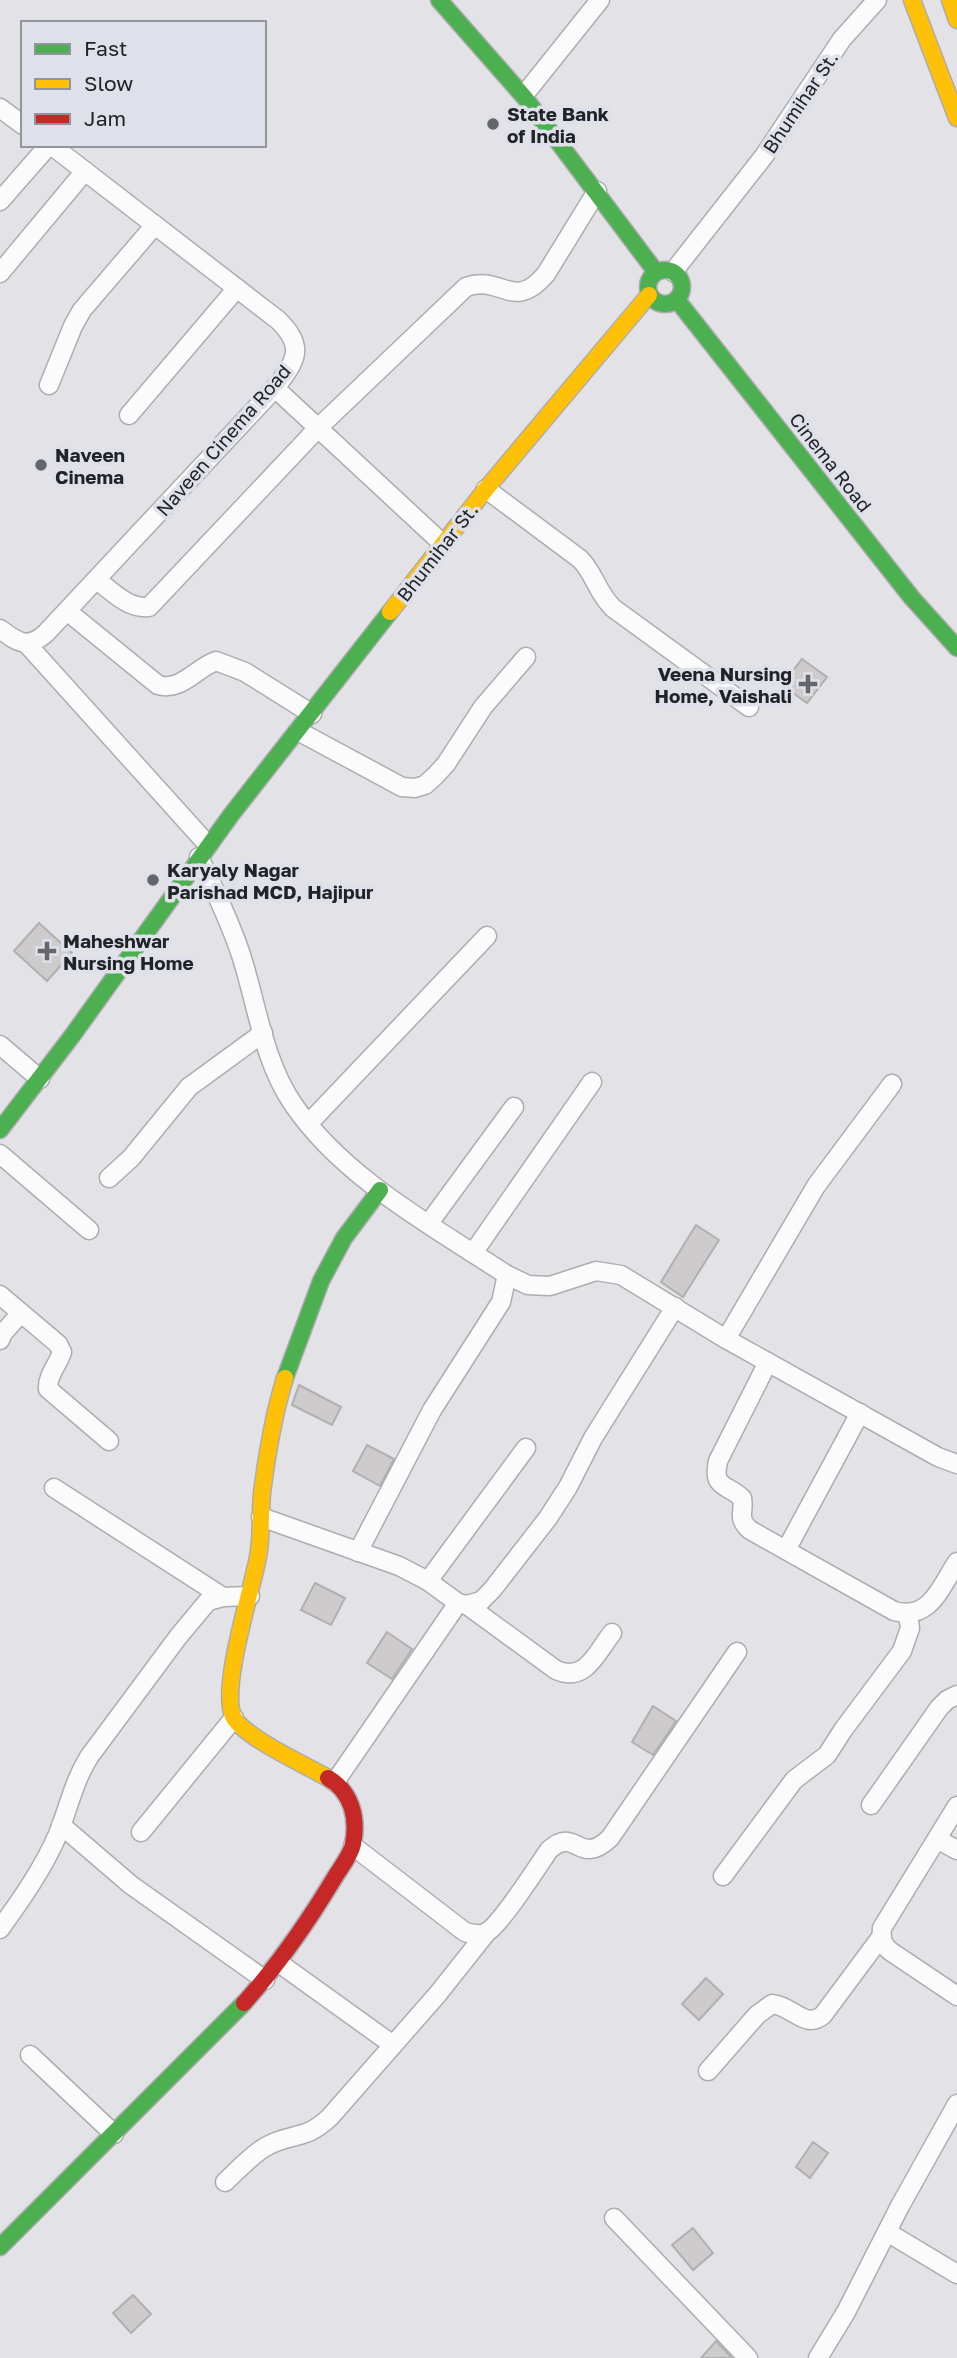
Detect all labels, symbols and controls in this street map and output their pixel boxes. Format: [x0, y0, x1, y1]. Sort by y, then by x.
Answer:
legend [21, 21, 266, 147]
text: Fast [84, 35, 127, 61]
street label: Bhumihar St. [757, 47, 843, 157]
text: Slow [84, 70, 133, 96]
place label: State Bank of India [507, 102, 609, 147]
text: Jam [84, 105, 126, 131]
marker: State Bank of India [485, 116, 501, 132]
street label: Naveen Cinema Road [151, 360, 295, 520]
street label: Cinema Road [785, 408, 877, 516]
place label: Naveen Cinema [55, 443, 125, 488]
marker: Naveen Cinema [33, 457, 49, 473]
street label: Bhumihar St. [392, 498, 482, 606]
place label: Veena Nursing Home, Vaishali [655, 662, 792, 707]
marker: Veena Nursing Home, Vaishali [798, 674, 818, 694]
place label: Karyaly Nagar Parishad MCD, Hajipur [167, 858, 374, 903]
marker: Karyaly Nagar Parishad MCD, Hajipur [145, 872, 161, 888]
place label: Maheshwar Nursing Home [63, 929, 194, 974]
marker: Maheshwar Nursing Home [37, 941, 57, 961]

